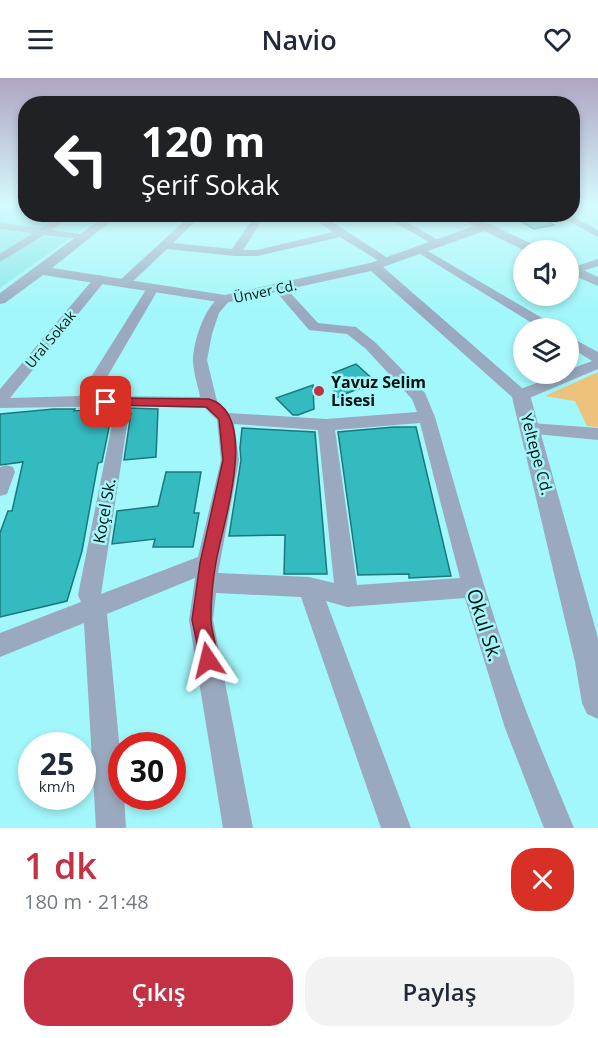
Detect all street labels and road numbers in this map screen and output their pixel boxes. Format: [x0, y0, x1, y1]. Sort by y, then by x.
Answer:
street label: Ünver Cd. [232, 275, 298, 307]
street label: Ural Sokak [20, 306, 80, 372]
street label: Yeltepe Cd. [516, 411, 558, 497]
street label: Koçel Sk. [87, 477, 121, 545]
street label: Okul Sk. [461, 585, 509, 665]

